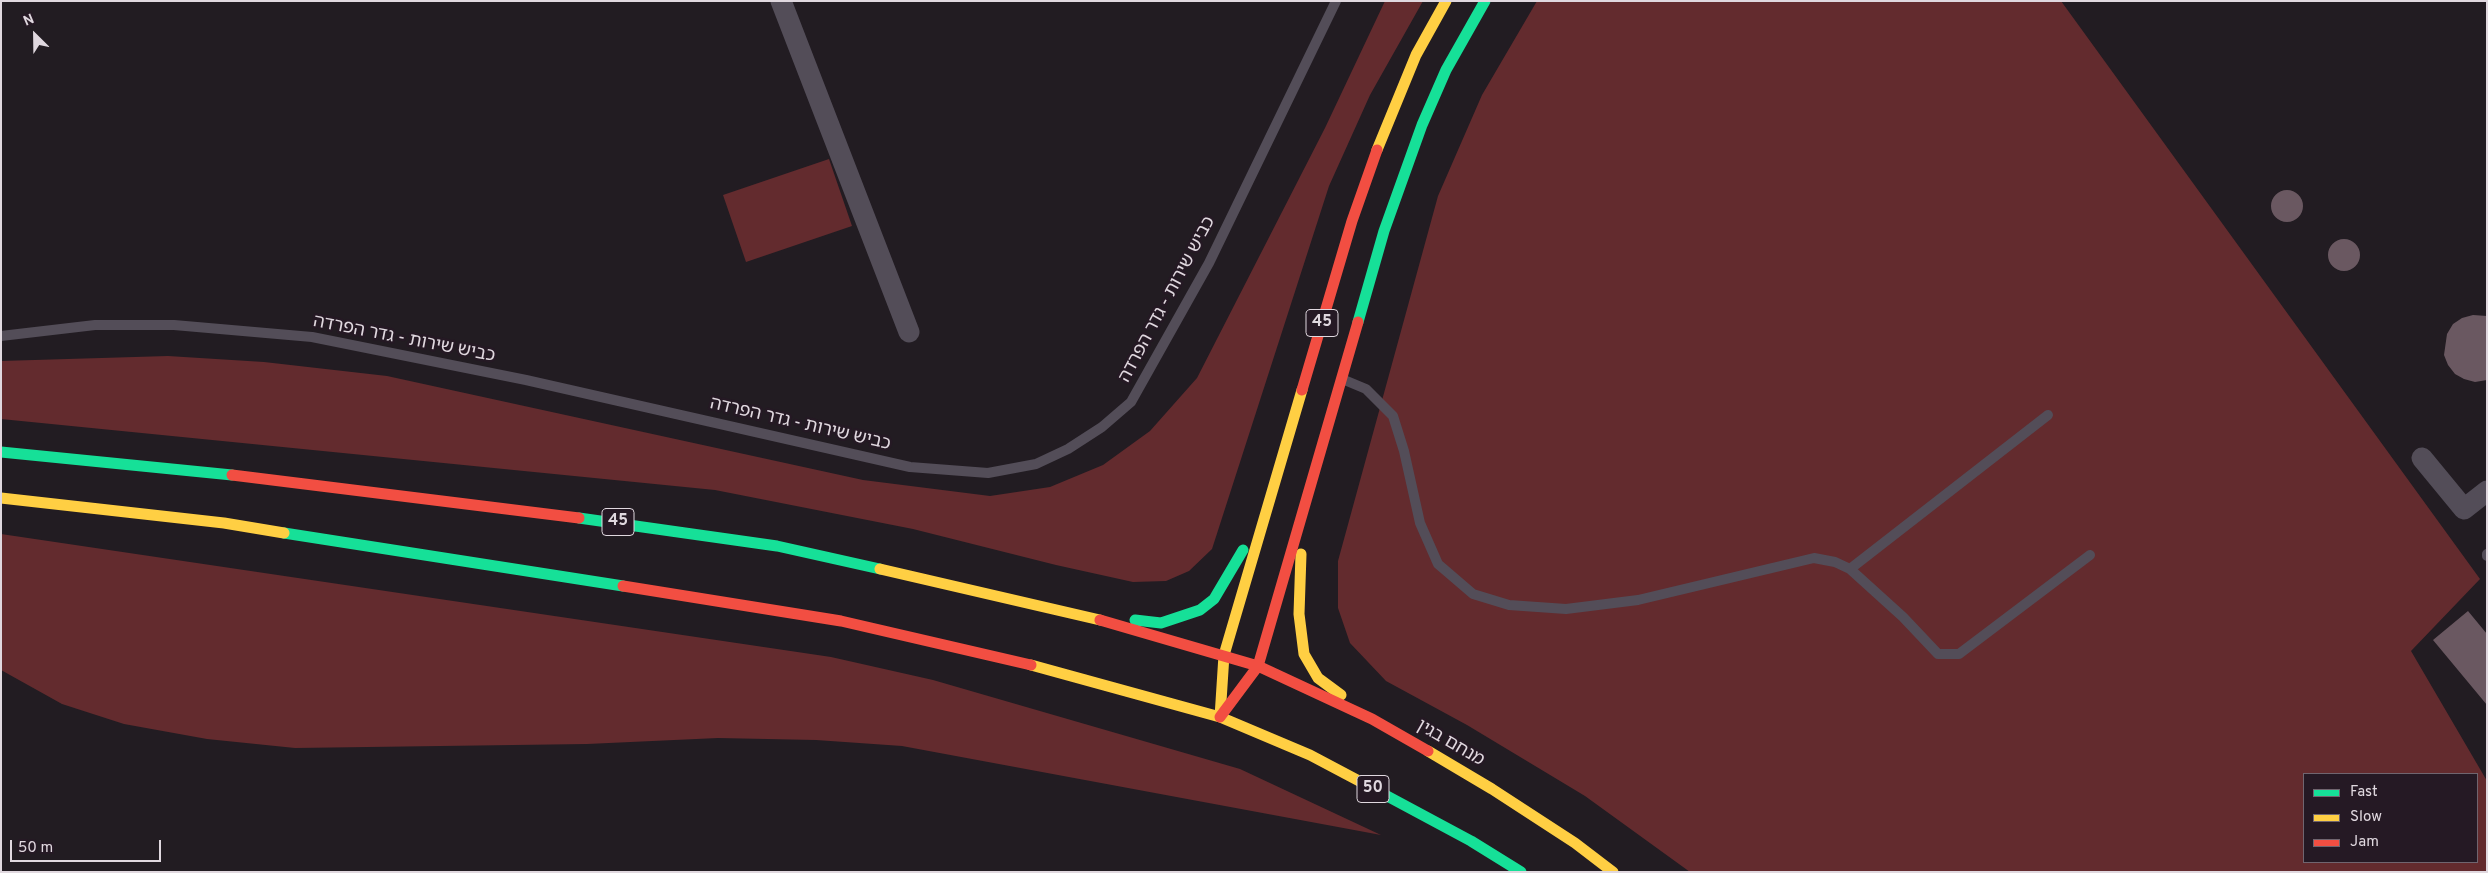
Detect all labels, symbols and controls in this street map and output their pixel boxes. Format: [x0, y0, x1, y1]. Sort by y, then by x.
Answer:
north arrow [10, 10, 60, 60]
text: N [21, 11, 37, 31]
street label: כביש שירות - גדר הפרדה [1115, 213, 1221, 387]
road number: 45 [1306, 309, 1338, 336]
street label: כביש שירות - גדר הפרדה [311, 312, 497, 368]
street label: כביש שירות - גדר הפרדה [708, 394, 892, 456]
road number: 45 [602, 508, 634, 536]
street label: מנחם בגין [1412, 716, 1488, 772]
legend [2303, 773, 2478, 863]
road number: 50 [1357, 776, 1389, 802]
text: Fast [2350, 783, 2378, 802]
text: Slow [2350, 808, 2382, 827]
scale bar [12, 830, 164, 862]
text: Jam [2350, 833, 2379, 852]
text: 50 m [18, 839, 53, 858]

